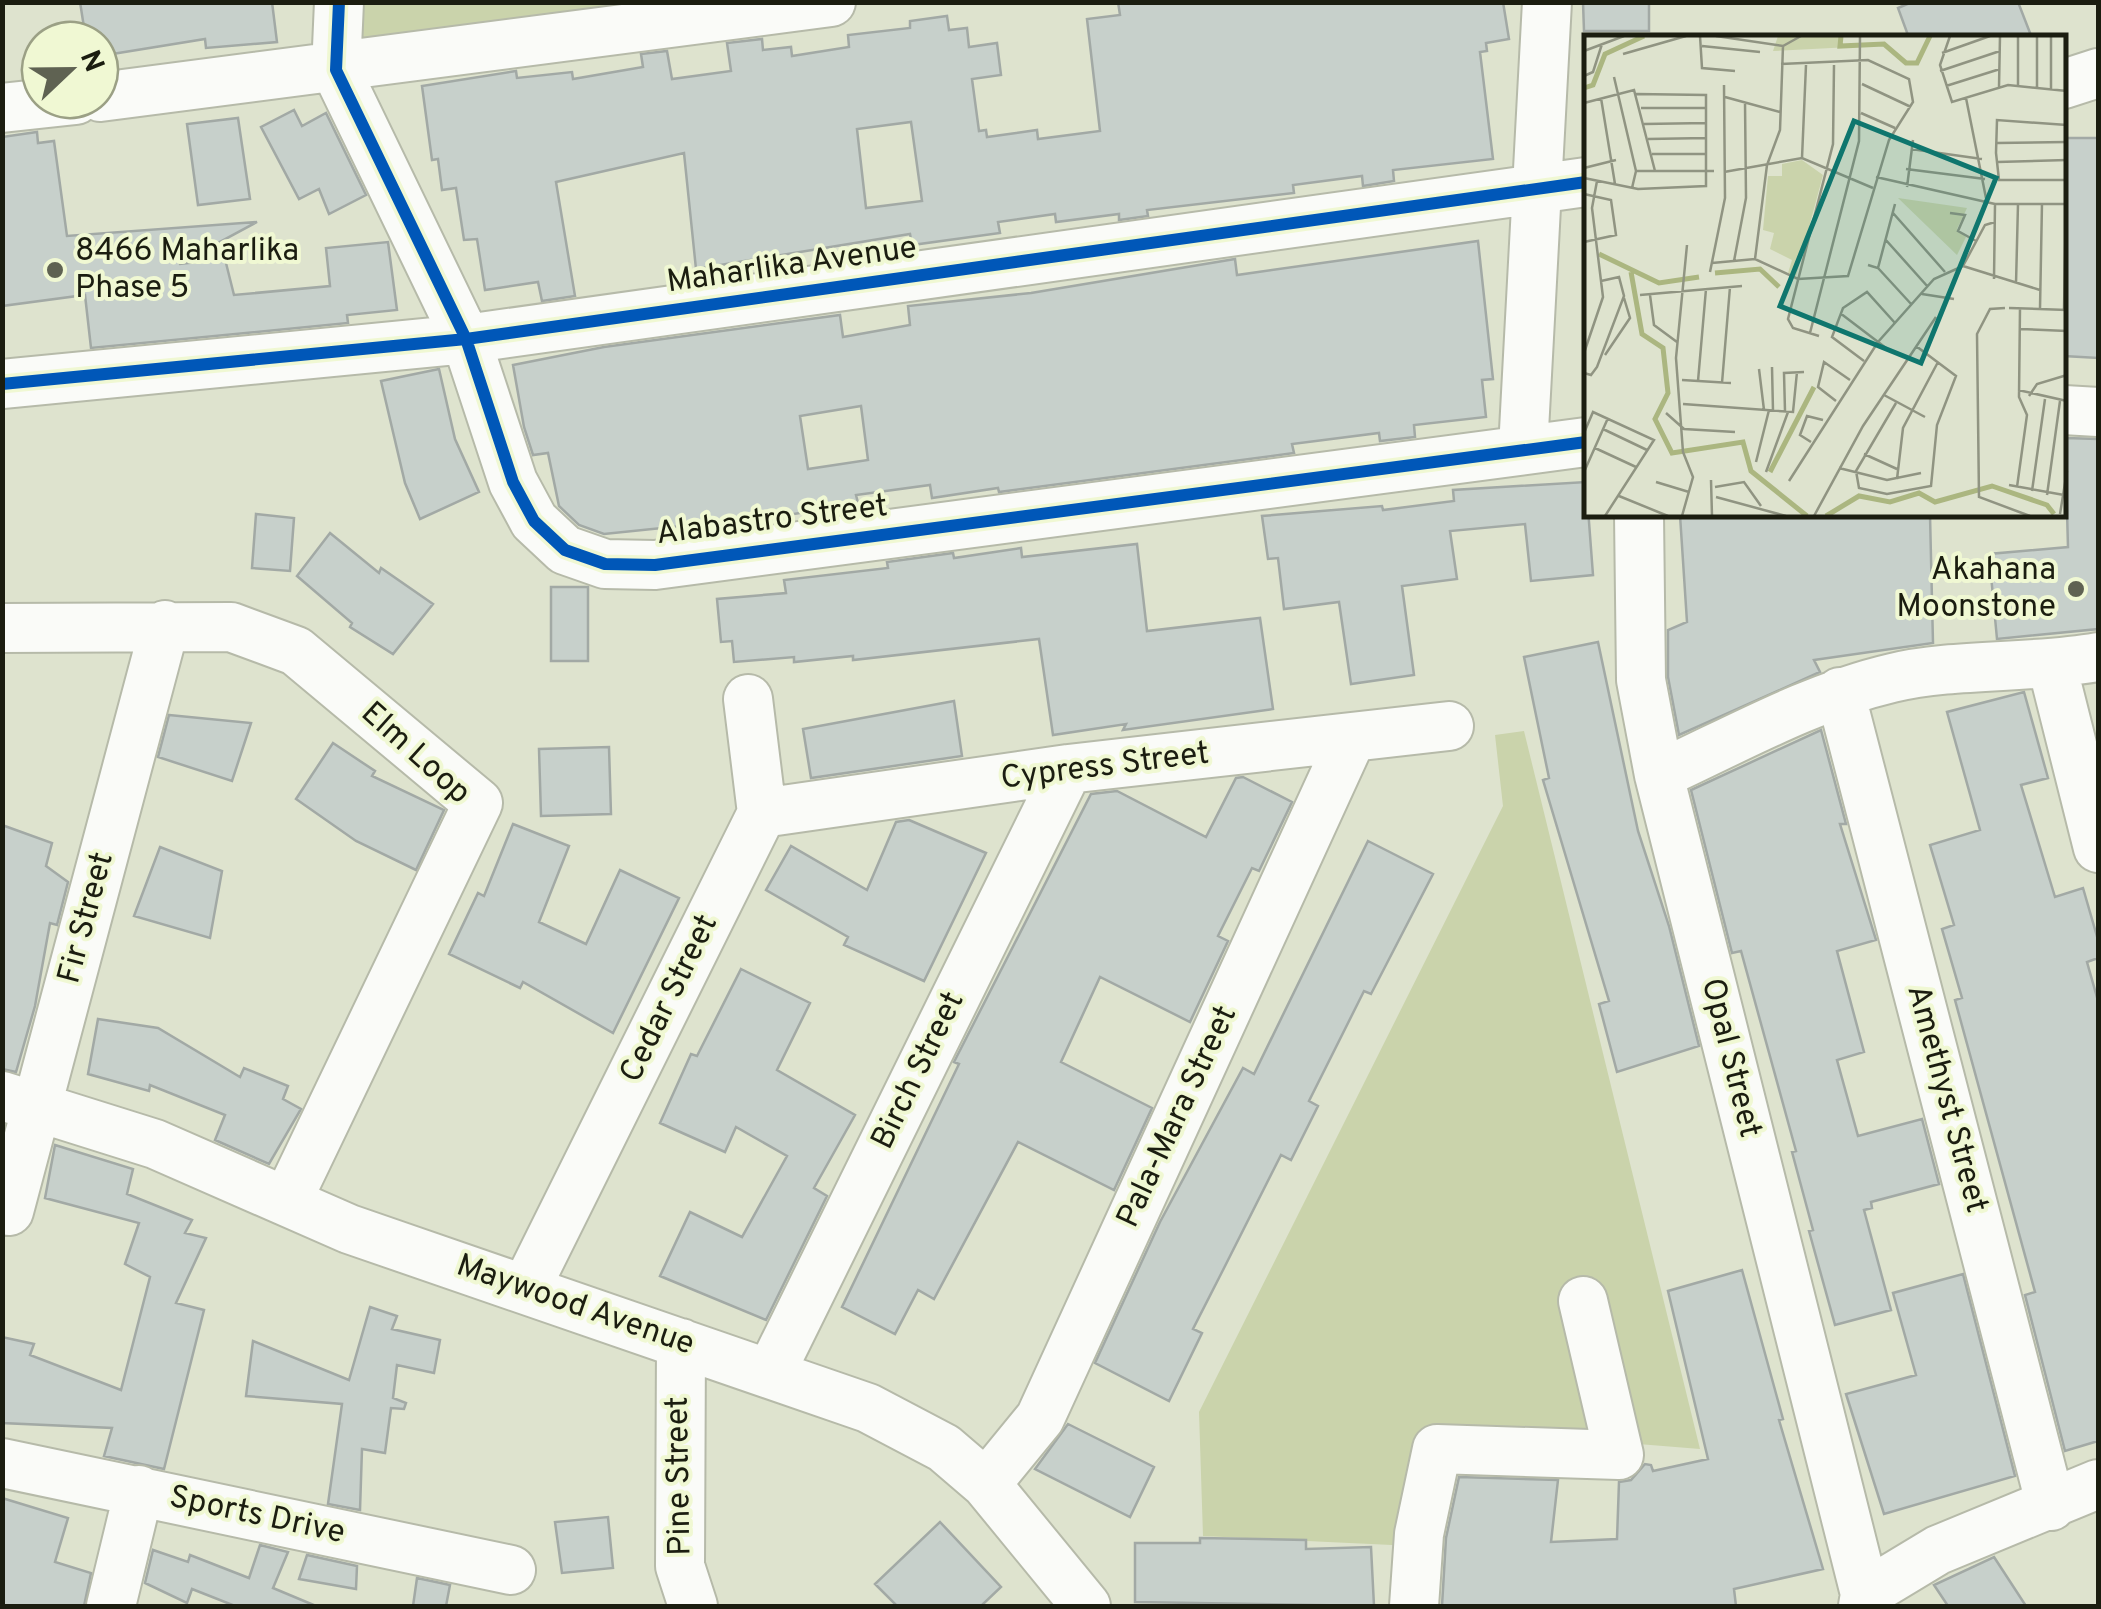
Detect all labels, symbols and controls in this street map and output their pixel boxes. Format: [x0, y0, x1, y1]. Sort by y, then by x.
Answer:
north arrow [20, 20, 120, 120]
inset map [1584, 35, 2066, 518]
text: N [70, 46, 111, 78]
street label: Maharlika Avenue [664, 229, 920, 303]
place label: 8466 Maharlika Phase 5 [75, 232, 299, 309]
marker: 8466 Maharlika Phase 5 [44, 259, 66, 281]
street label: Alabastro Street [654, 487, 890, 555]
place label: Akahana Moonstone [1896, 551, 2056, 628]
marker: Akahana Moonstone [2065, 578, 2087, 600]
street label: Elm Loop [352, 694, 478, 814]
street label: Cypress Street [998, 734, 1212, 800]
street label: Fir Street [50, 848, 124, 988]
street label: Cedar Street [612, 908, 728, 1090]
street label: Opal Street [1691, 974, 1769, 1142]
street label: Amethyst Street [1896, 981, 1996, 1217]
street label: Birch Street [864, 986, 974, 1156]
street label: Pala-Mara Street [1109, 1000, 1247, 1234]
street label: Maywood Avenue [451, 1247, 699, 1365]
street label: Pine Street [659, 1396, 701, 1556]
street label: Sports Drive [166, 1478, 348, 1554]

